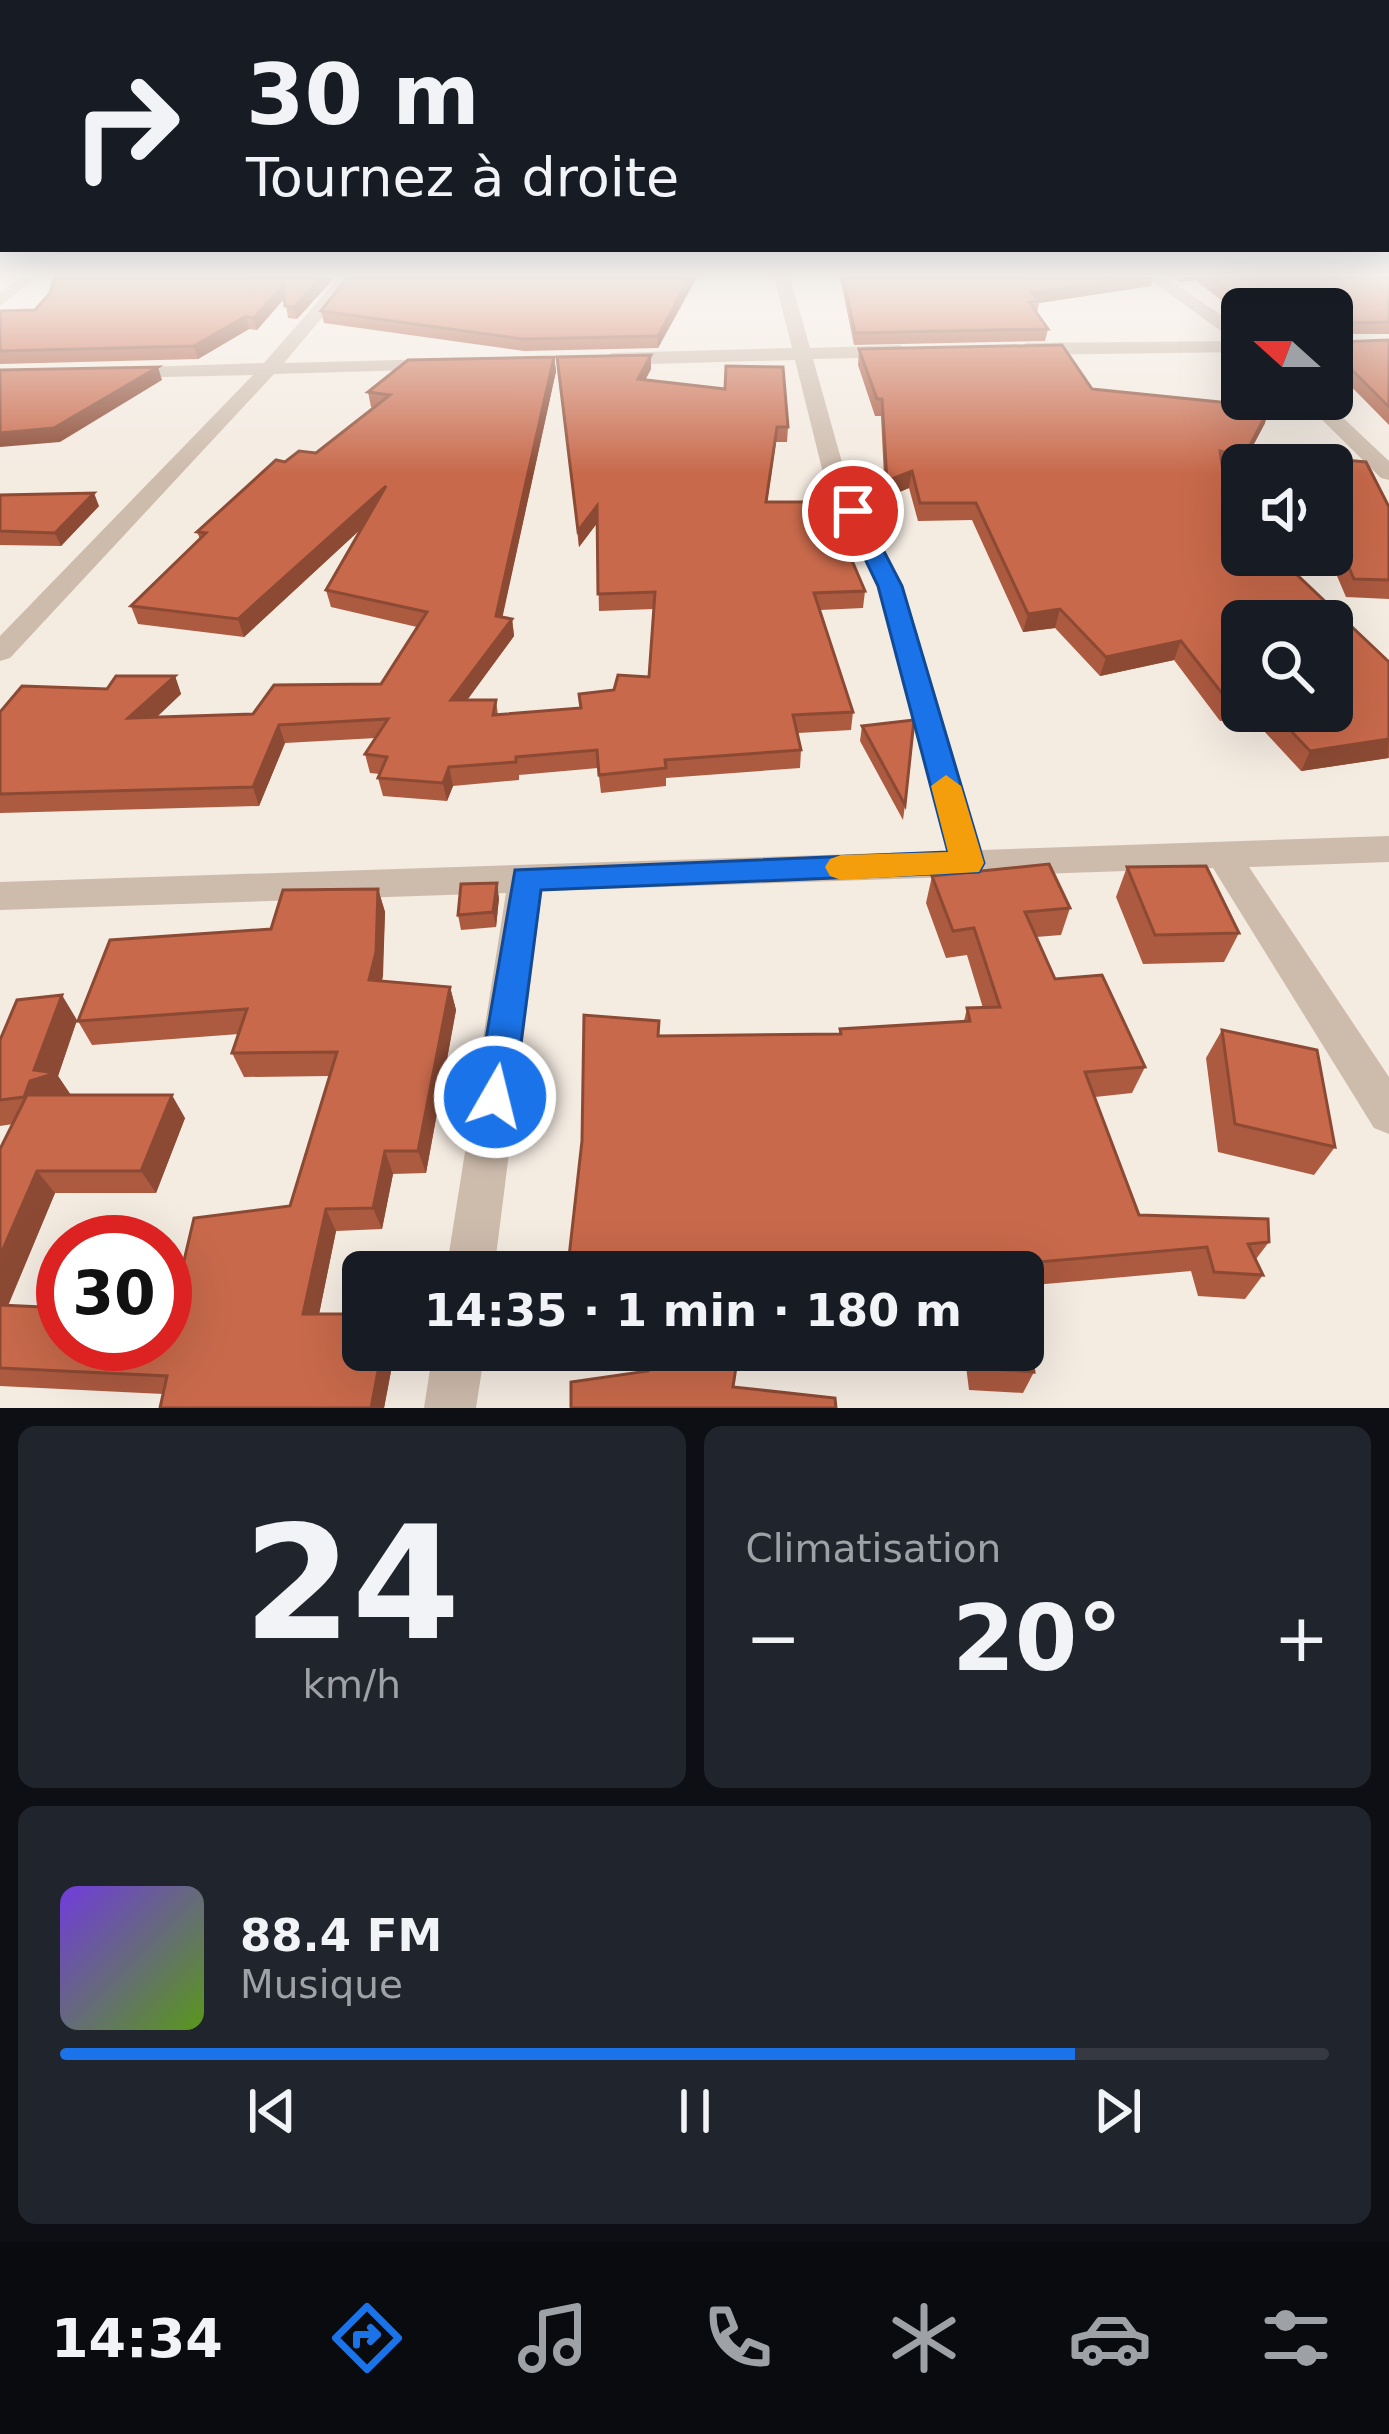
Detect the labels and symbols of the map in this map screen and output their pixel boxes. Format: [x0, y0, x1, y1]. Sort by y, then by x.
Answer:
north arrow [1221, 288, 1353, 420]
pin [802, 460, 904, 562]
position arrow [432, 1034, 558, 1160]
speed limit sign: 30 [36, 1215, 192, 1371]

